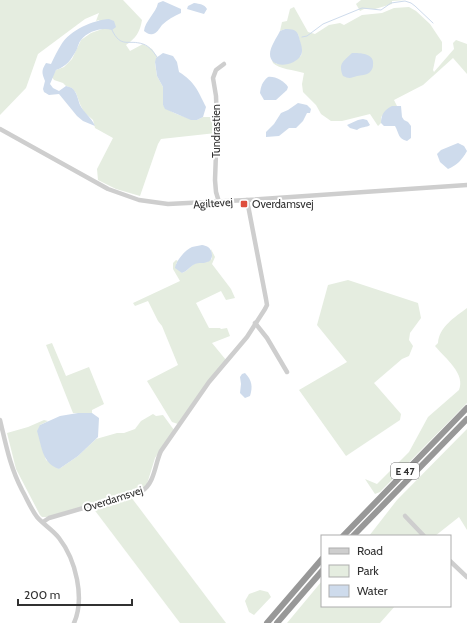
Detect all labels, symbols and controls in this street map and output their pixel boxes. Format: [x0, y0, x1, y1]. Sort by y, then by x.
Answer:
street label: Tundrastien [209, 104, 223, 158]
street label: Agiltevej [193, 195, 233, 211]
place label: Overdamsvej [252, 197, 314, 211]
marker: Overdamsvej [239, 199, 249, 209]
road number: E 47 [391, 463, 419, 479]
street label: Overdamsvej [82, 483, 144, 515]
legend [321, 535, 451, 607]
text: Road [357, 543, 383, 558]
text: Park [357, 563, 379, 578]
scale bar [18, 581, 132, 607]
text: Water [357, 583, 388, 598]
text: 200 m [24, 587, 60, 602]

